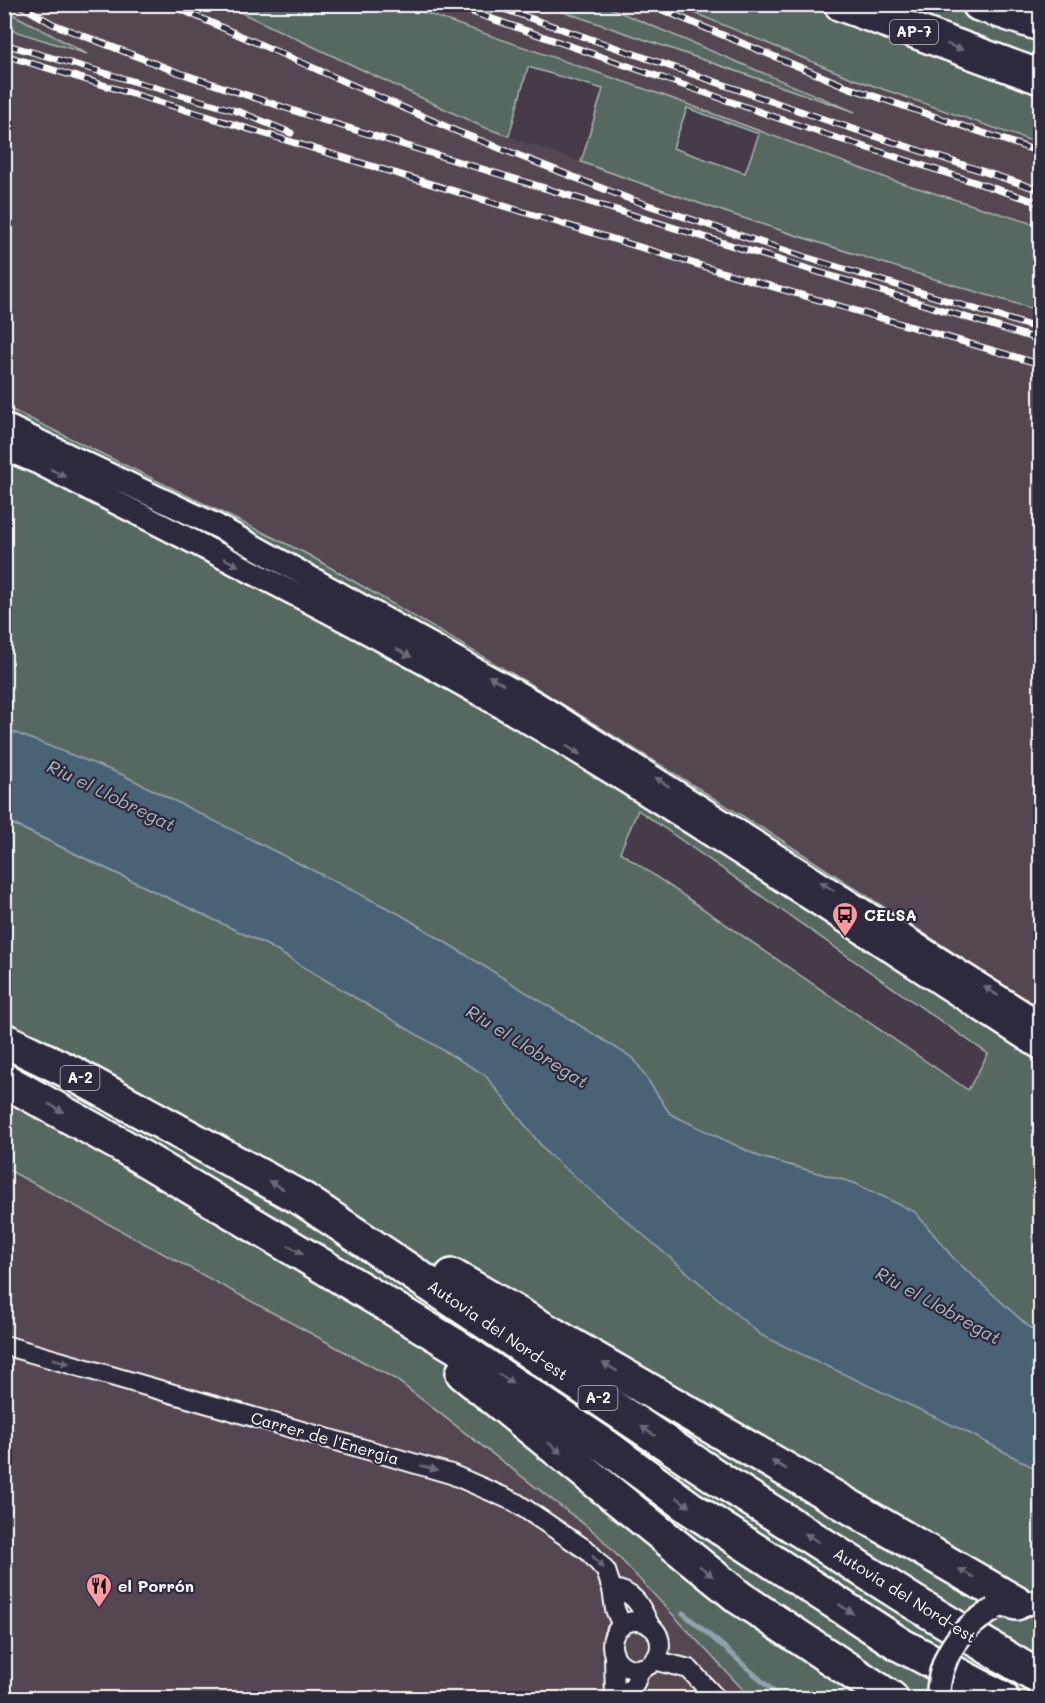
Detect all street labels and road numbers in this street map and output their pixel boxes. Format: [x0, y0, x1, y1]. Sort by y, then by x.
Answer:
road number: AP-7 [890, 20, 938, 44]
road number: A-2 [60, 1066, 100, 1090]
street label: Autovia del Nord-est [424, 1275, 573, 1384]
road number: A-2 [578, 1386, 618, 1410]
street label: Carrer de l'Energia [249, 1406, 402, 1469]
street label: Autovia del Nord-est [830, 1542, 981, 1647]

